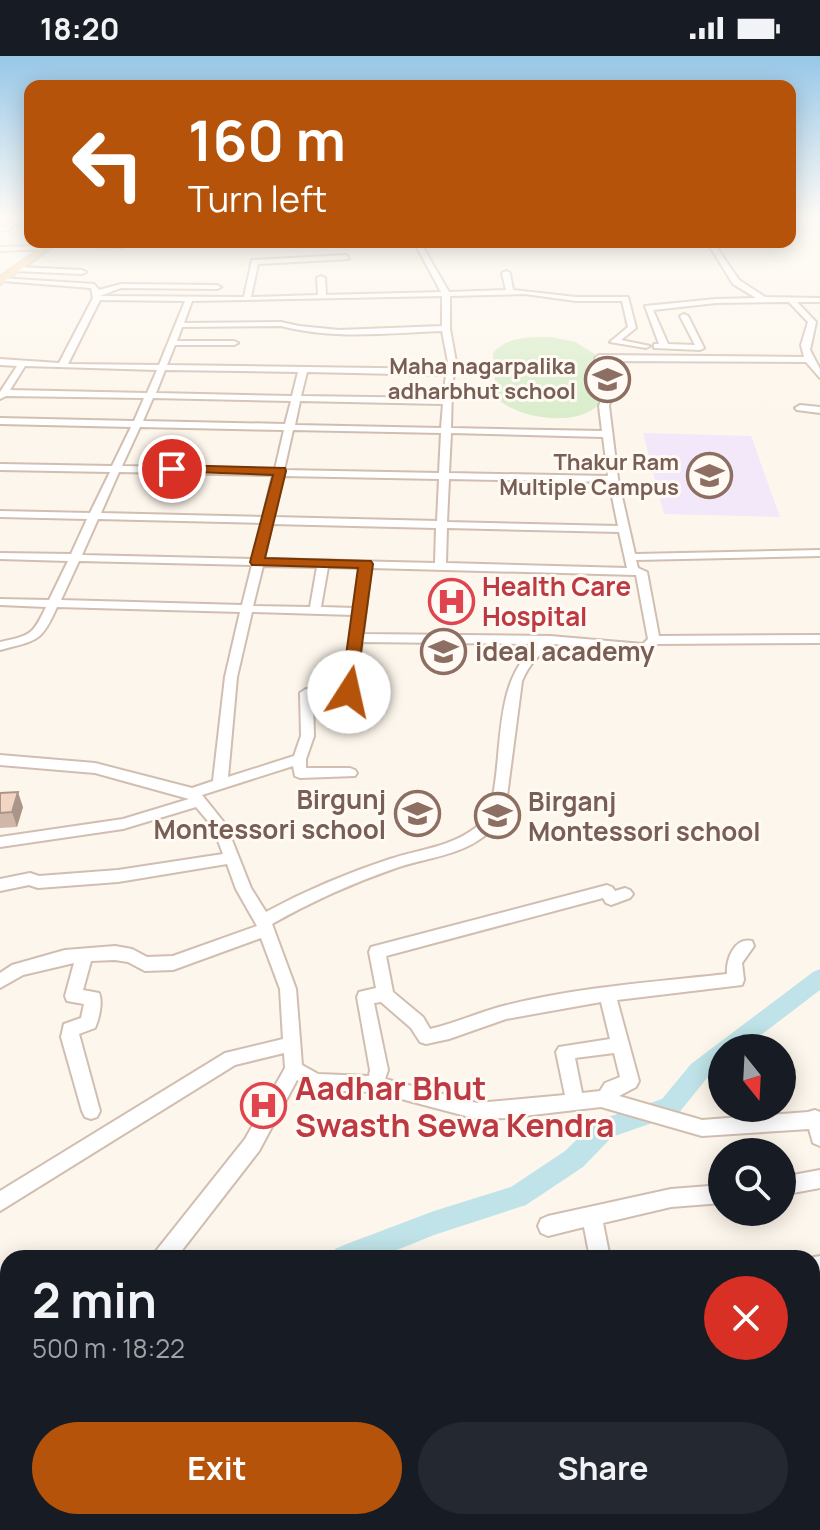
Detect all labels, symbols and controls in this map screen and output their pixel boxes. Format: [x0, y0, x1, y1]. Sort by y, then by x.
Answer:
text: 18:20 [40, 8, 119, 49]
text: 160 m [188, 101, 346, 178]
icon: left [56, 112, 160, 216]
text: Turn left [188, 174, 327, 223]
place label: Maha nagarpalika adharbhut school [388, 351, 576, 406]
school or university icon: Maha nagarpalika adharbhut school [583, 355, 631, 403]
pin [138, 435, 206, 503]
icon: arrive [150, 447, 194, 491]
place label: Thakur Ram Multiple Campus [499, 447, 679, 502]
school or university icon: Thakur Ram Multiple Campus [686, 451, 734, 499]
place label: Health Care Hospital [482, 568, 631, 634]
hospital icon: Health Care Hospital [427, 577, 475, 625]
school or university icon: ideal academy [420, 627, 468, 675]
place label: ideal academy [475, 633, 655, 669]
position arrow [307, 650, 391, 734]
place label: Birgunj Montessori school [153, 781, 386, 847]
place label: Birganj Montessori school [528, 783, 761, 849]
school or university icon: Birgunj Montessori school [393, 790, 441, 838]
school or university icon: Birganj Montessori school [473, 792, 521, 840]
north arrow [708, 1034, 796, 1122]
map controls [708, 1034, 796, 1226]
place label: Aadhar Bhut Swasth Sewa Kendra [295, 1066, 615, 1147]
hospital icon: Aadhar Bhut Swasth Sewa Kendra [240, 1082, 288, 1130]
button: search [708, 1138, 796, 1226]
text: 2 min [32, 1267, 157, 1332]
button: close [704, 1276, 788, 1360]
text: 500 m · 18:22 [32, 1330, 185, 1366]
button: Exit [32, 1422, 402, 1514]
button: Share [418, 1422, 788, 1514]

